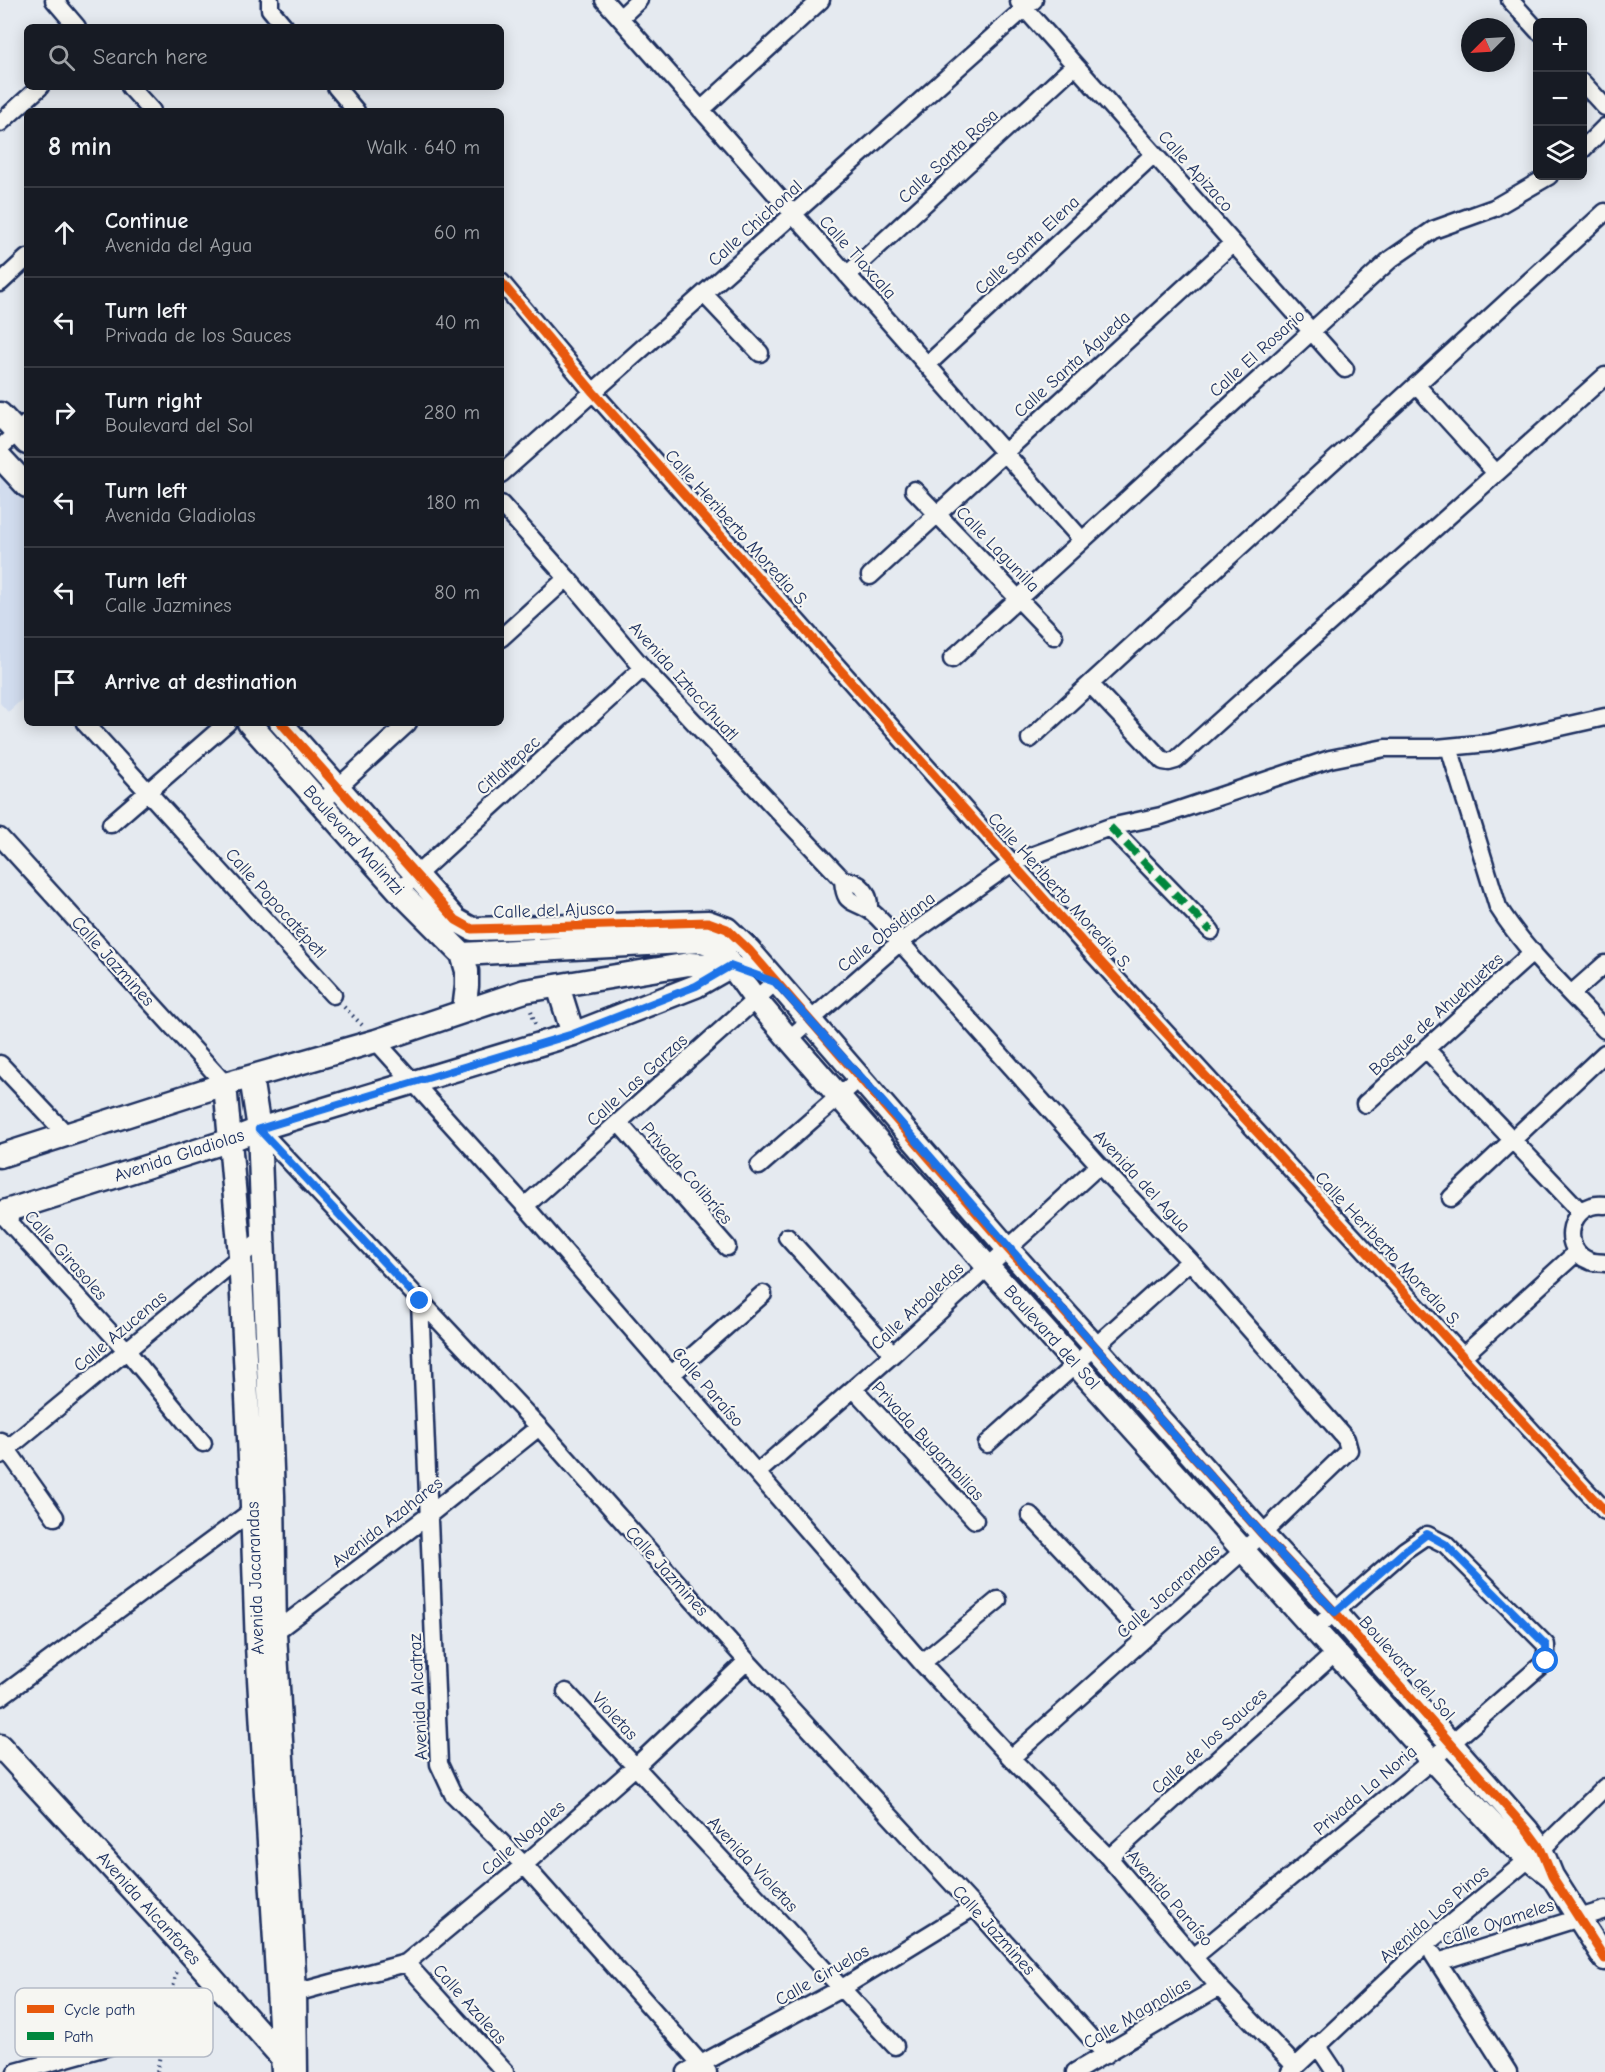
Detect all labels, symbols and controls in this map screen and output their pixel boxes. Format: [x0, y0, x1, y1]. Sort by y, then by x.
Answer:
north arrow [1461, 18, 1515, 72]
map controls [1533, 18, 1587, 180]
button: + [1533, 18, 1587, 72]
search box [24, 24, 504, 90]
icon: search [45, 41, 78, 74]
text: Search here [93, 44, 208, 70]
button: − [1533, 72, 1587, 126]
street label: Calle Santa Rosa [894, 105, 1003, 208]
street label: Calle Apizaco [1154, 126, 1238, 216]
button: layers [1533, 126, 1587, 180]
text: 8 min [48, 132, 112, 162]
text: Walk · 640 m [367, 136, 480, 159]
street label: Calle Chichonal [704, 176, 807, 271]
street label: Calle Santa Elena [971, 192, 1084, 299]
text: Continue [105, 208, 188, 234]
street label: Calle Tlaxcala [815, 211, 901, 303]
icon: ahead [48, 216, 81, 249]
text: 60 m [434, 221, 480, 244]
text: Avenida del Agua [105, 234, 252, 257]
text: Turn left [105, 298, 187, 324]
street label: Calle El Rosario [1205, 305, 1309, 402]
icon: left [48, 306, 81, 339]
street label: Calle Santa Águeda [1009, 306, 1135, 422]
text: 40 m [435, 311, 480, 334]
text: Privada de los Sauces [105, 324, 291, 347]
text: Turn right [105, 388, 202, 414]
icon: right [48, 396, 81, 429]
text: 280 m [424, 401, 480, 424]
text: Boulevard del Sol [105, 414, 253, 437]
street label: Calle Heriberto Moredia S. [660, 445, 813, 612]
text: Turn left [105, 478, 187, 504]
icon: left [48, 486, 81, 519]
text: 180 m [426, 491, 480, 514]
street label: Calle Lagunilla [951, 502, 1044, 597]
text: Avenida Gladiolas [105, 504, 256, 527]
text: Turn left [105, 568, 187, 594]
icon: left [48, 576, 81, 609]
text: 80 m [434, 581, 480, 604]
text: Calle Jazmines [105, 594, 232, 617]
street label: Avenida Iztaccíhuatl [625, 617, 743, 745]
icon: arrive [48, 666, 81, 699]
text: Arrive at destination [105, 669, 297, 695]
street label: Citlaltepec [472, 731, 545, 799]
street label: Boulevard Malintzi [299, 781, 409, 900]
street label: Calle Heriberto Moredia S. [983, 808, 1136, 975]
street label: Calle Popocatépetl [221, 844, 330, 963]
street label: Calle Obsidiana [833, 888, 939, 977]
street label: Calle del Ajusco [493, 898, 615, 923]
street label: Calle Jazmines [67, 912, 159, 1011]
street label: Bosque de Ahuehuetes [1365, 949, 1508, 1080]
street label: Calle Las Garzas [583, 1030, 692, 1131]
street label: Privada Colibríes [637, 1118, 737, 1229]
street label: Avenida Gladiolas [111, 1125, 247, 1186]
street label: Avenida del Agua [1089, 1126, 1195, 1237]
street label: Calle Heriberto Moredia S. [1310, 1167, 1465, 1331]
street label: Calle Girasoles [20, 1206, 111, 1305]
street label: Calle Arboledas [867, 1258, 968, 1355]
street label: Boulevard del Sol [999, 1281, 1104, 1394]
street label: Calle Azucenas [69, 1286, 171, 1376]
route end [406, 1287, 432, 1313]
street label: Calle Paraíso [667, 1343, 748, 1432]
street label: Privada Bugambilias [867, 1377, 988, 1505]
street label: Avenida Azahares [328, 1473, 447, 1572]
street label: Avenida Jacarandas [242, 1501, 269, 1655]
street label: Calle Jazmines [621, 1522, 713, 1621]
street label: Calle Jacarandas [1113, 1540, 1224, 1643]
street label: Boulevard del Sol [1354, 1612, 1459, 1725]
street label: Avenida Alcatraz [405, 1633, 432, 1761]
route start [1532, 1647, 1558, 1673]
street label: Calle de los Sauces [1147, 1684, 1271, 1799]
street label: Violetas [587, 1688, 642, 1745]
street label: Privada La Noria [1309, 1741, 1421, 1840]
street label: Calle Nogales [477, 1796, 569, 1880]
street label: Avenida Violetas [703, 1812, 802, 1917]
street label: Avenida Paraíso [1122, 1846, 1217, 1951]
street label: Avenida Alcanfores [92, 1847, 205, 1969]
street label: Avenida Los Pinos [1375, 1861, 1493, 1968]
street label: Calle Jazmines [948, 1881, 1040, 1980]
street label: Calle Oyameles [1440, 1895, 1557, 1950]
street label: Calle Ciruelos [772, 1940, 873, 2011]
street label: Calle Azaleas [428, 1960, 511, 2049]
street label: Calle Magnolias [1080, 1973, 1195, 2054]
legend [15, 1988, 213, 2057]
text: Cycle path [64, 2001, 135, 2019]
text: Path [64, 2028, 94, 2046]

